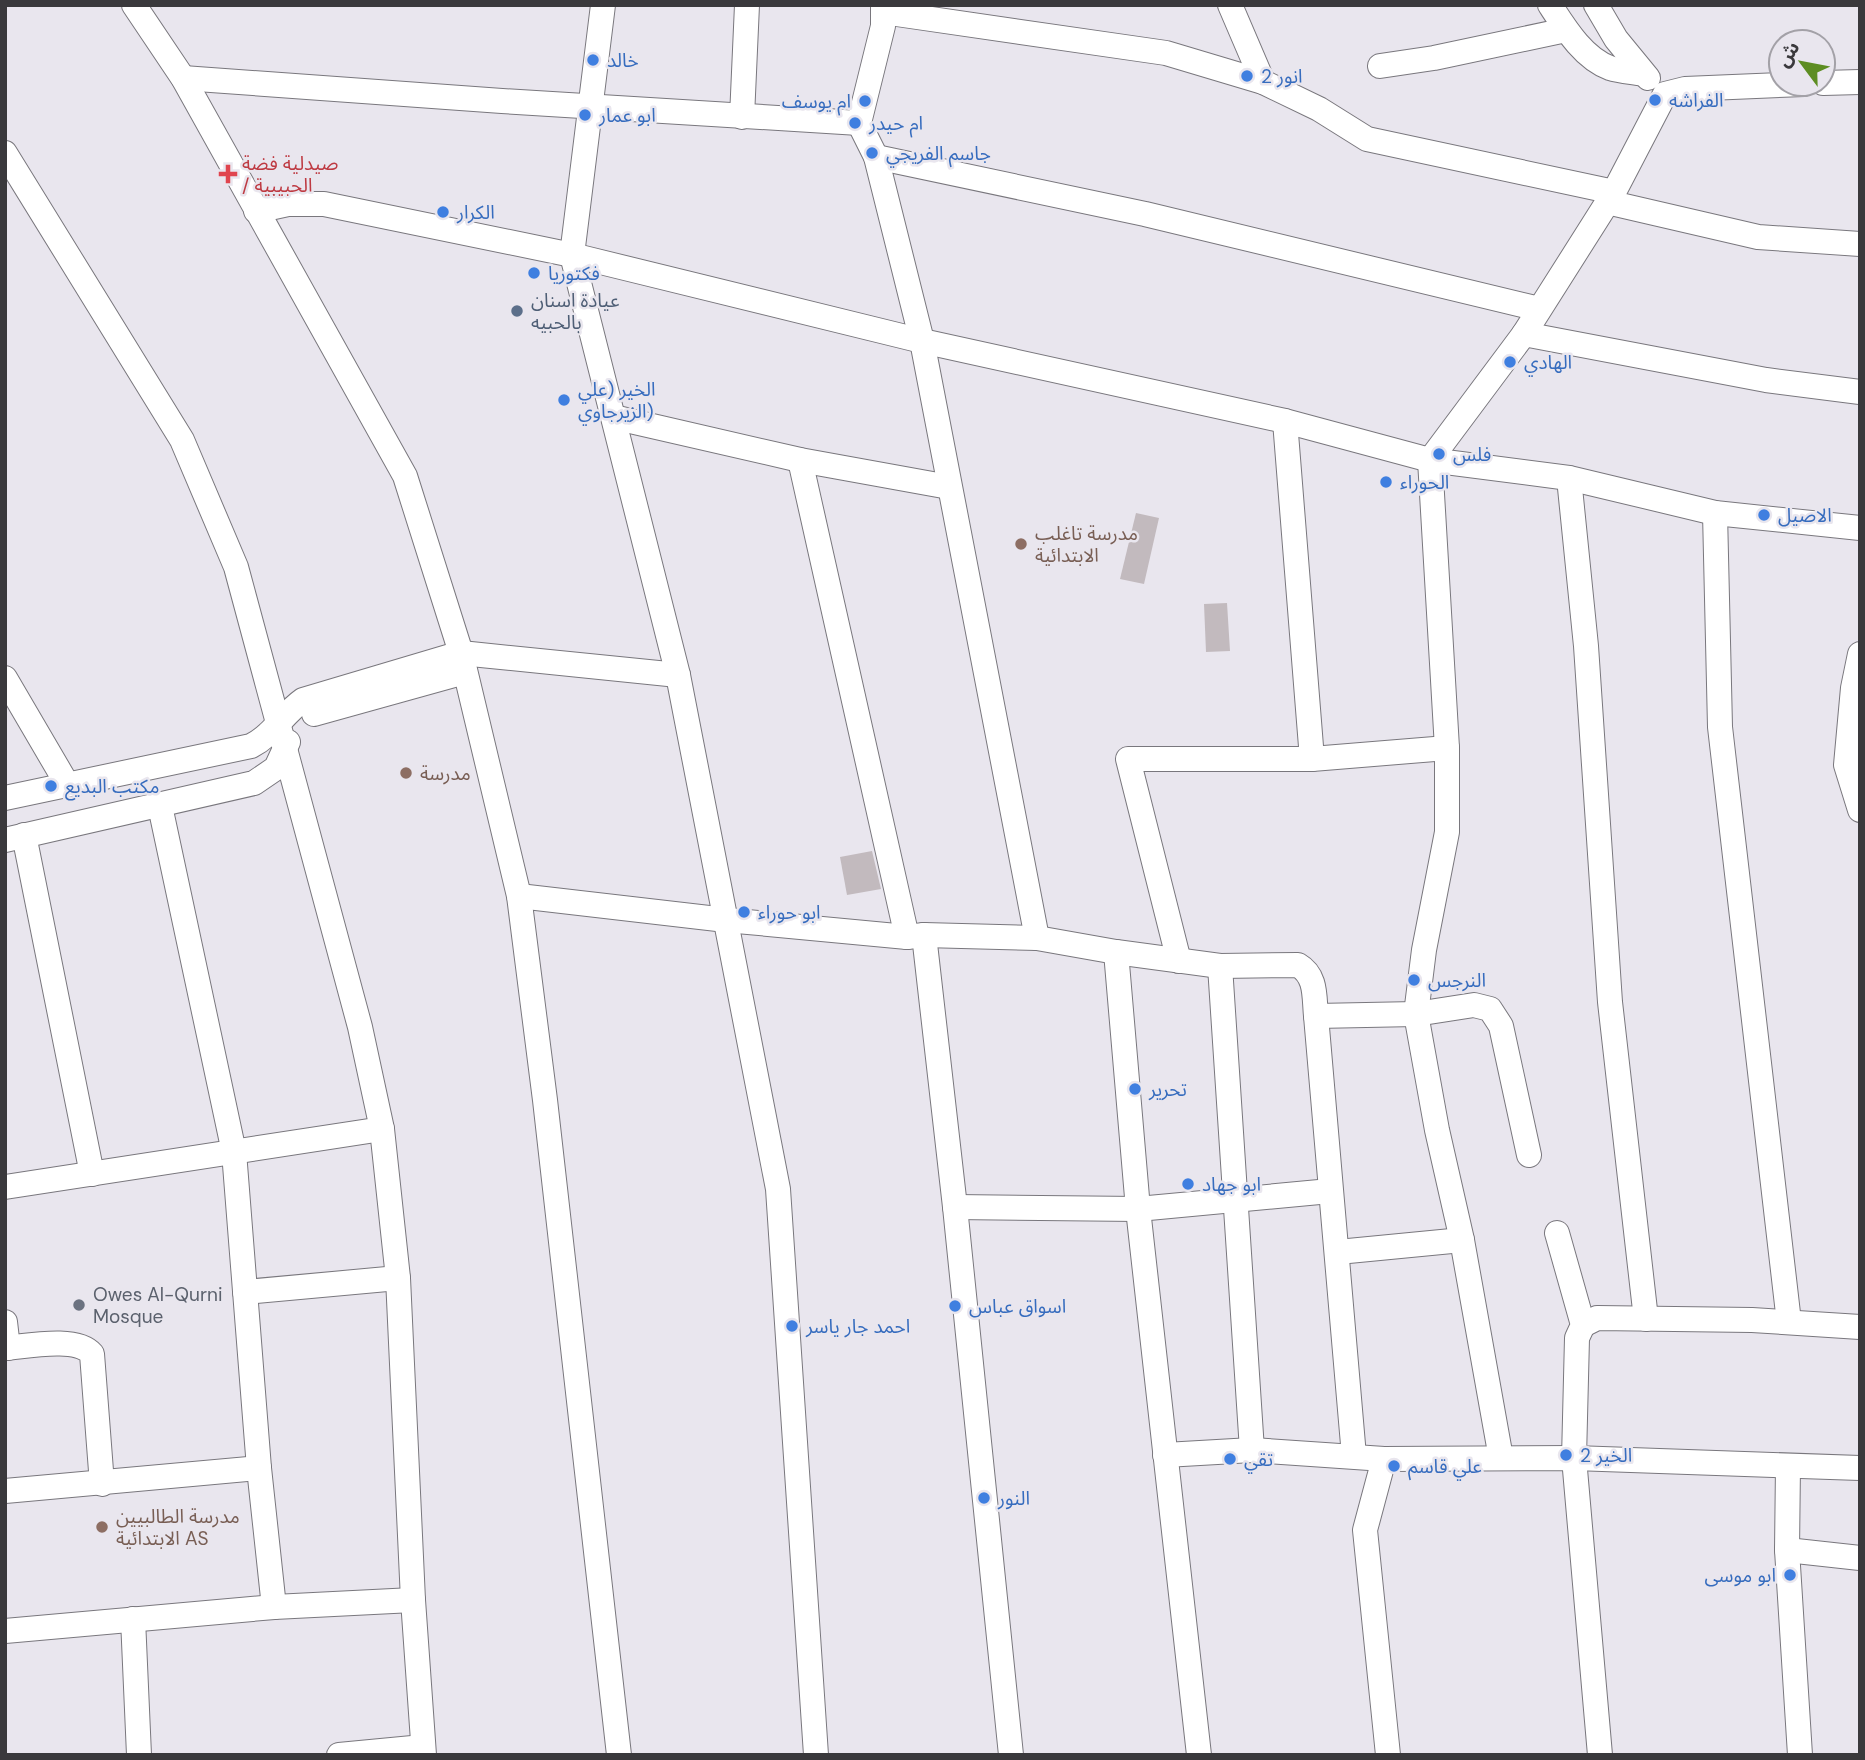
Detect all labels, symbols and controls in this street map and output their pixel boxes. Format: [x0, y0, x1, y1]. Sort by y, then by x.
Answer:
north arrow [1767, 28, 1837, 98]
text: ش [1771, 37, 1806, 72]
place label: خالد [607, 48, 639, 73]
marker: خالد [585, 52, 601, 68]
place label: انور 2 [1261, 64, 1303, 89]
marker: انور 2 [1239, 68, 1255, 84]
place label: الفراشه [1669, 88, 1724, 113]
place label: ام يوسف [782, 89, 851, 116]
marker: الفراشه [1647, 92, 1663, 108]
marker: ام يوسف [857, 93, 873, 109]
place label: ابو عمار [598, 103, 656, 128]
marker: ابو عمار [577, 107, 593, 123]
place label: ام حيدر [868, 111, 923, 138]
marker: ام حيدر [847, 115, 863, 131]
place label: جاسم الفريجي [886, 141, 991, 168]
marker: جاسم الفريجي [864, 145, 880, 161]
place label: صيدلية فضة / الحبيبية [242, 151, 338, 198]
marker: صيدلية فضة / الحبيبية [220, 166, 236, 182]
place label: الكرار [456, 200, 495, 225]
marker: الكرار [435, 204, 451, 220]
place label: فكتوريا [548, 261, 600, 286]
marker: فكتوريا [526, 265, 542, 281]
place label: عيادة اسنان بالحبيه [531, 288, 619, 335]
marker: عيادة اسنان بالحبيه [509, 303, 525, 319]
place label: الهادي [1524, 350, 1572, 377]
marker: الهادي [1502, 354, 1518, 370]
place label: الخير (علي الزيرجاوي) [578, 377, 656, 426]
marker: الخير (علي الزيرجاوي) [556, 392, 572, 408]
place label: فلس [1453, 442, 1491, 467]
marker: فلس [1431, 446, 1447, 462]
place label: الحوراء [1400, 470, 1449, 495]
marker: الحوراء [1378, 474, 1394, 490]
place label: الاصيل [1778, 503, 1832, 528]
marker: الاصيل [1756, 507, 1772, 523]
place label: مدرسة تاغلب الابتدائية [1035, 521, 1138, 568]
marker: مدرسة تاغلب الابتدائية [1013, 536, 1029, 552]
place label: مدرسة [420, 761, 471, 786]
marker: مدرسة [398, 765, 414, 781]
place label: مكتب البديع [65, 774, 159, 801]
marker: مكتب البديع [43, 778, 59, 794]
place label: ابو حوراء [758, 900, 821, 925]
marker: ابو حوراء [736, 904, 752, 920]
place label: النرجس [1428, 968, 1486, 993]
marker: النرجس [1406, 972, 1422, 988]
place label: تحرير [1148, 1077, 1187, 1102]
marker: تحرير [1127, 1081, 1143, 1097]
place label: ابو جهاد [1202, 1172, 1261, 1197]
marker: ابو جهاد [1180, 1176, 1196, 1192]
place label: Owes Al-Qurni Mosque [93, 1282, 222, 1329]
place label: اسواق عباس [969, 1294, 1066, 1319]
marker: Owes Al-Qurni Mosque [71, 1297, 87, 1313]
marker: اسواق عباس [947, 1298, 963, 1314]
place label: احمد جار ياسر [805, 1314, 910, 1339]
marker: احمد جار ياسر [784, 1318, 800, 1334]
place label: الخير 2 [1580, 1443, 1632, 1468]
place label: تقي [1244, 1447, 1273, 1474]
marker: الخير 2 [1558, 1447, 1574, 1463]
marker: تقي [1222, 1451, 1238, 1467]
place label: علي قاسم [1408, 1454, 1482, 1481]
marker: علي قاسم [1386, 1458, 1402, 1474]
place label: النور [997, 1486, 1030, 1511]
marker: النور [976, 1490, 992, 1506]
place label: مدرسة الطالبيين الابتدائية AS [116, 1504, 240, 1551]
marker: مدرسة الطالبيين الابتدائية AS [94, 1519, 110, 1535]
place label: ابو موسى [1705, 1563, 1776, 1588]
marker: ابو موسى [1782, 1567, 1798, 1583]

